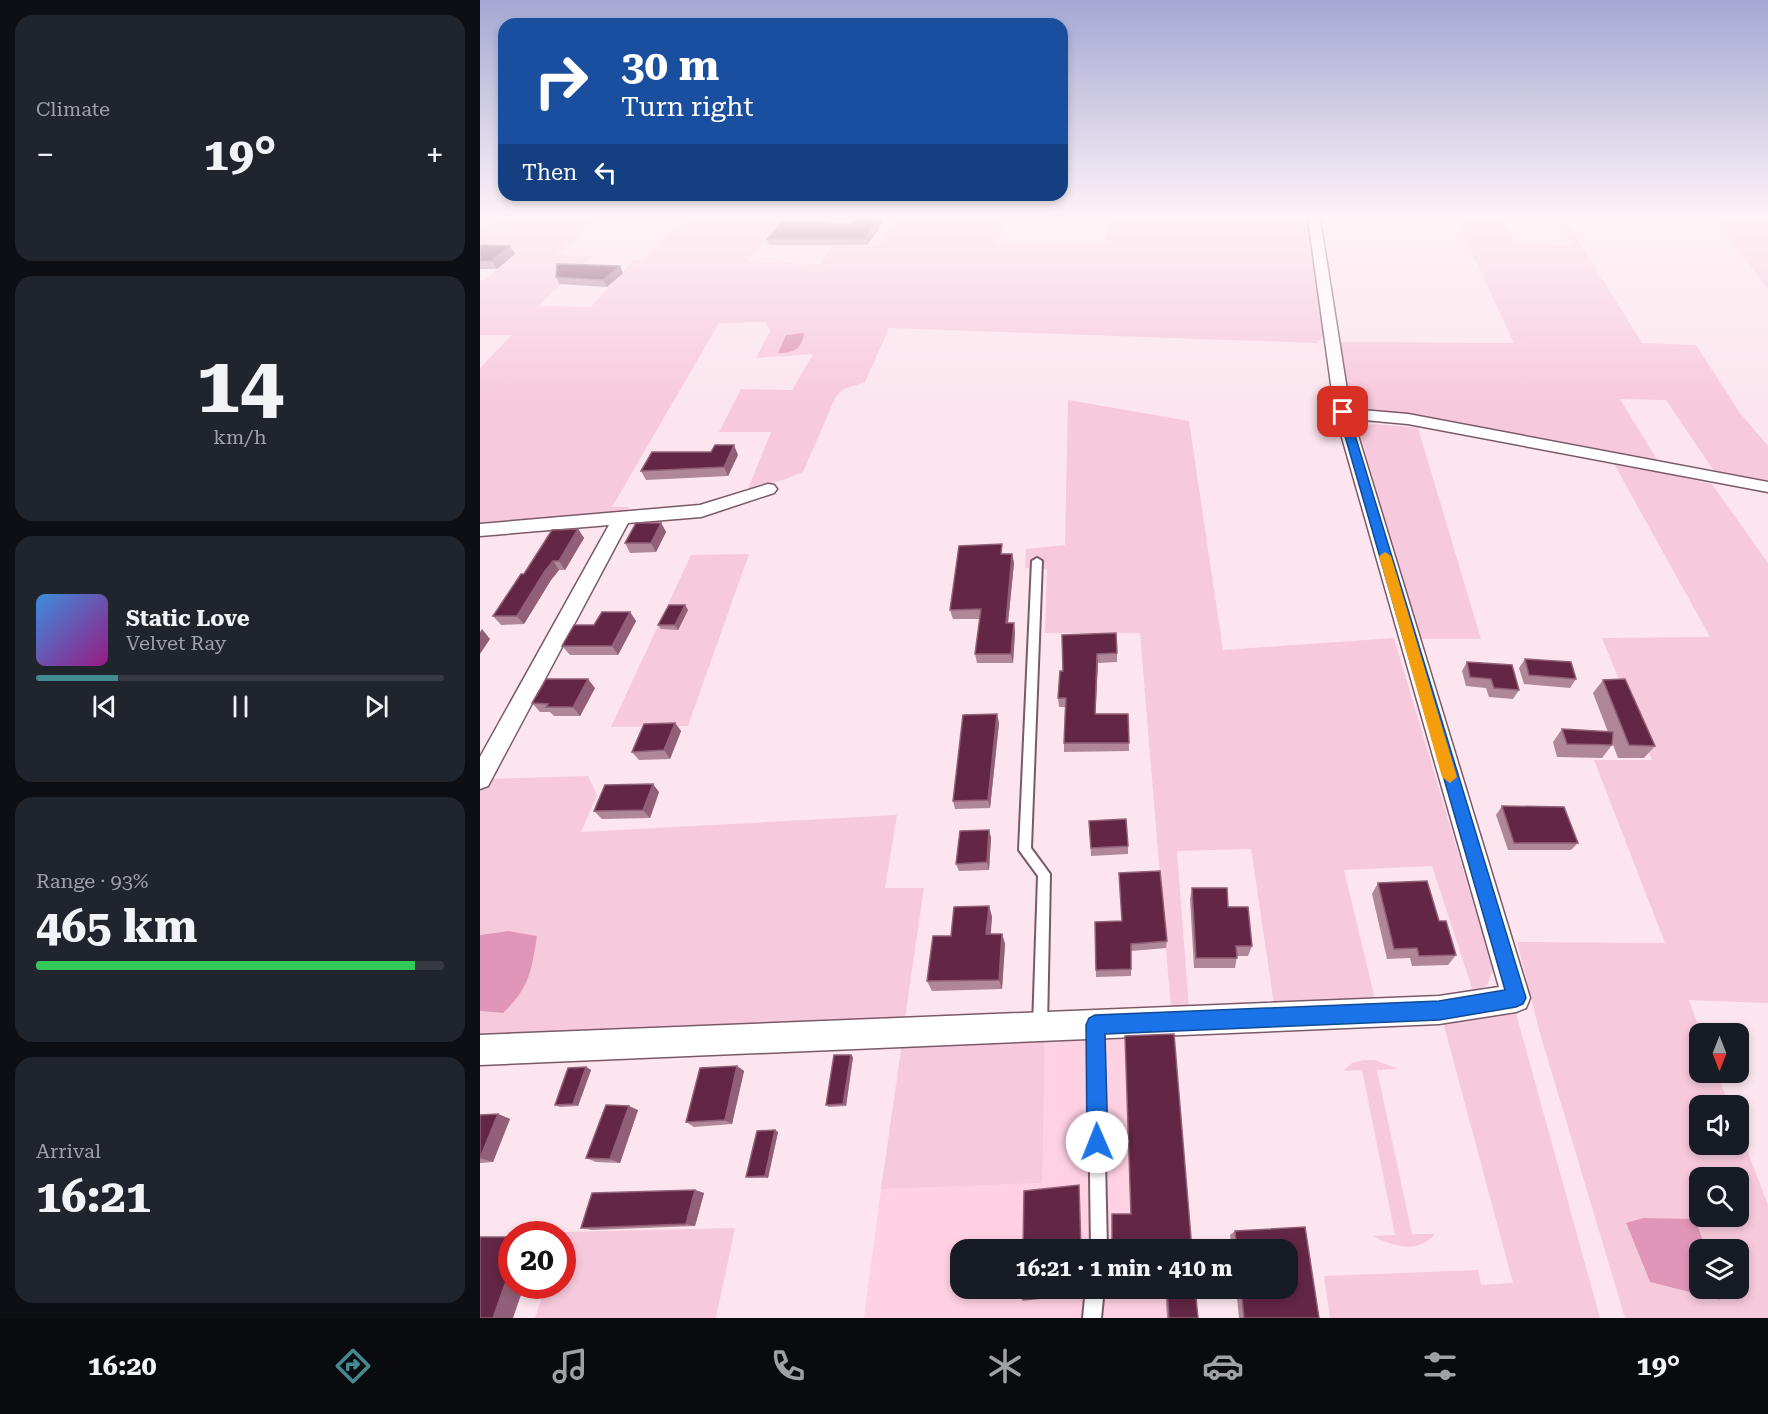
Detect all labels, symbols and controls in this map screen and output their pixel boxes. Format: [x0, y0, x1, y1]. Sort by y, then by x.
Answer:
text: 30 m [621, 41, 719, 90]
icon: right [522, 42, 600, 120]
text: Turn right [621, 91, 754, 123]
text: Climate [36, 97, 110, 121]
text: 19° [204, 128, 276, 181]
text: − [36, 135, 54, 174]
text: + [426, 135, 444, 174]
icon: left [589, 156, 622, 189]
text: Then [522, 160, 577, 185]
text: 14 [196, 340, 284, 431]
pin [1317, 386, 1368, 437]
icon: arrive [1326, 395, 1359, 428]
text: km/h [213, 425, 267, 449]
text: Static Love [126, 606, 250, 631]
text: Velvet Ray [126, 631, 226, 655]
icon: previous [88, 690, 121, 723]
icon: pause [224, 690, 257, 723]
icon: next [360, 690, 393, 723]
text: Range · 93% [36, 869, 148, 893]
text: 465 km [36, 900, 197, 953]
north arrow [1689, 1023, 1749, 1083]
map controls [1689, 1023, 1749, 1299]
button: sound [1689, 1095, 1749, 1155]
position arrow [1065, 1110, 1129, 1174]
text: Arrival [36, 1139, 101, 1163]
button: search [1689, 1167, 1749, 1227]
text: 16:21 [36, 1170, 151, 1223]
speed limit sign: 20 [498, 1221, 576, 1299]
button: layers [1689, 1239, 1749, 1299]
text: 16:21 · 1 min · 410 m [1015, 1256, 1233, 1281]
icon: directions [332, 1345, 374, 1387]
icon: music [549, 1345, 591, 1387]
icon: phone [767, 1345, 809, 1387]
icon: climate [984, 1345, 1026, 1387]
icon: car [1202, 1345, 1244, 1387]
icon: filters [1419, 1345, 1461, 1387]
text: 16:20 [88, 1350, 157, 1382]
text: 19° [1637, 1350, 1680, 1382]

